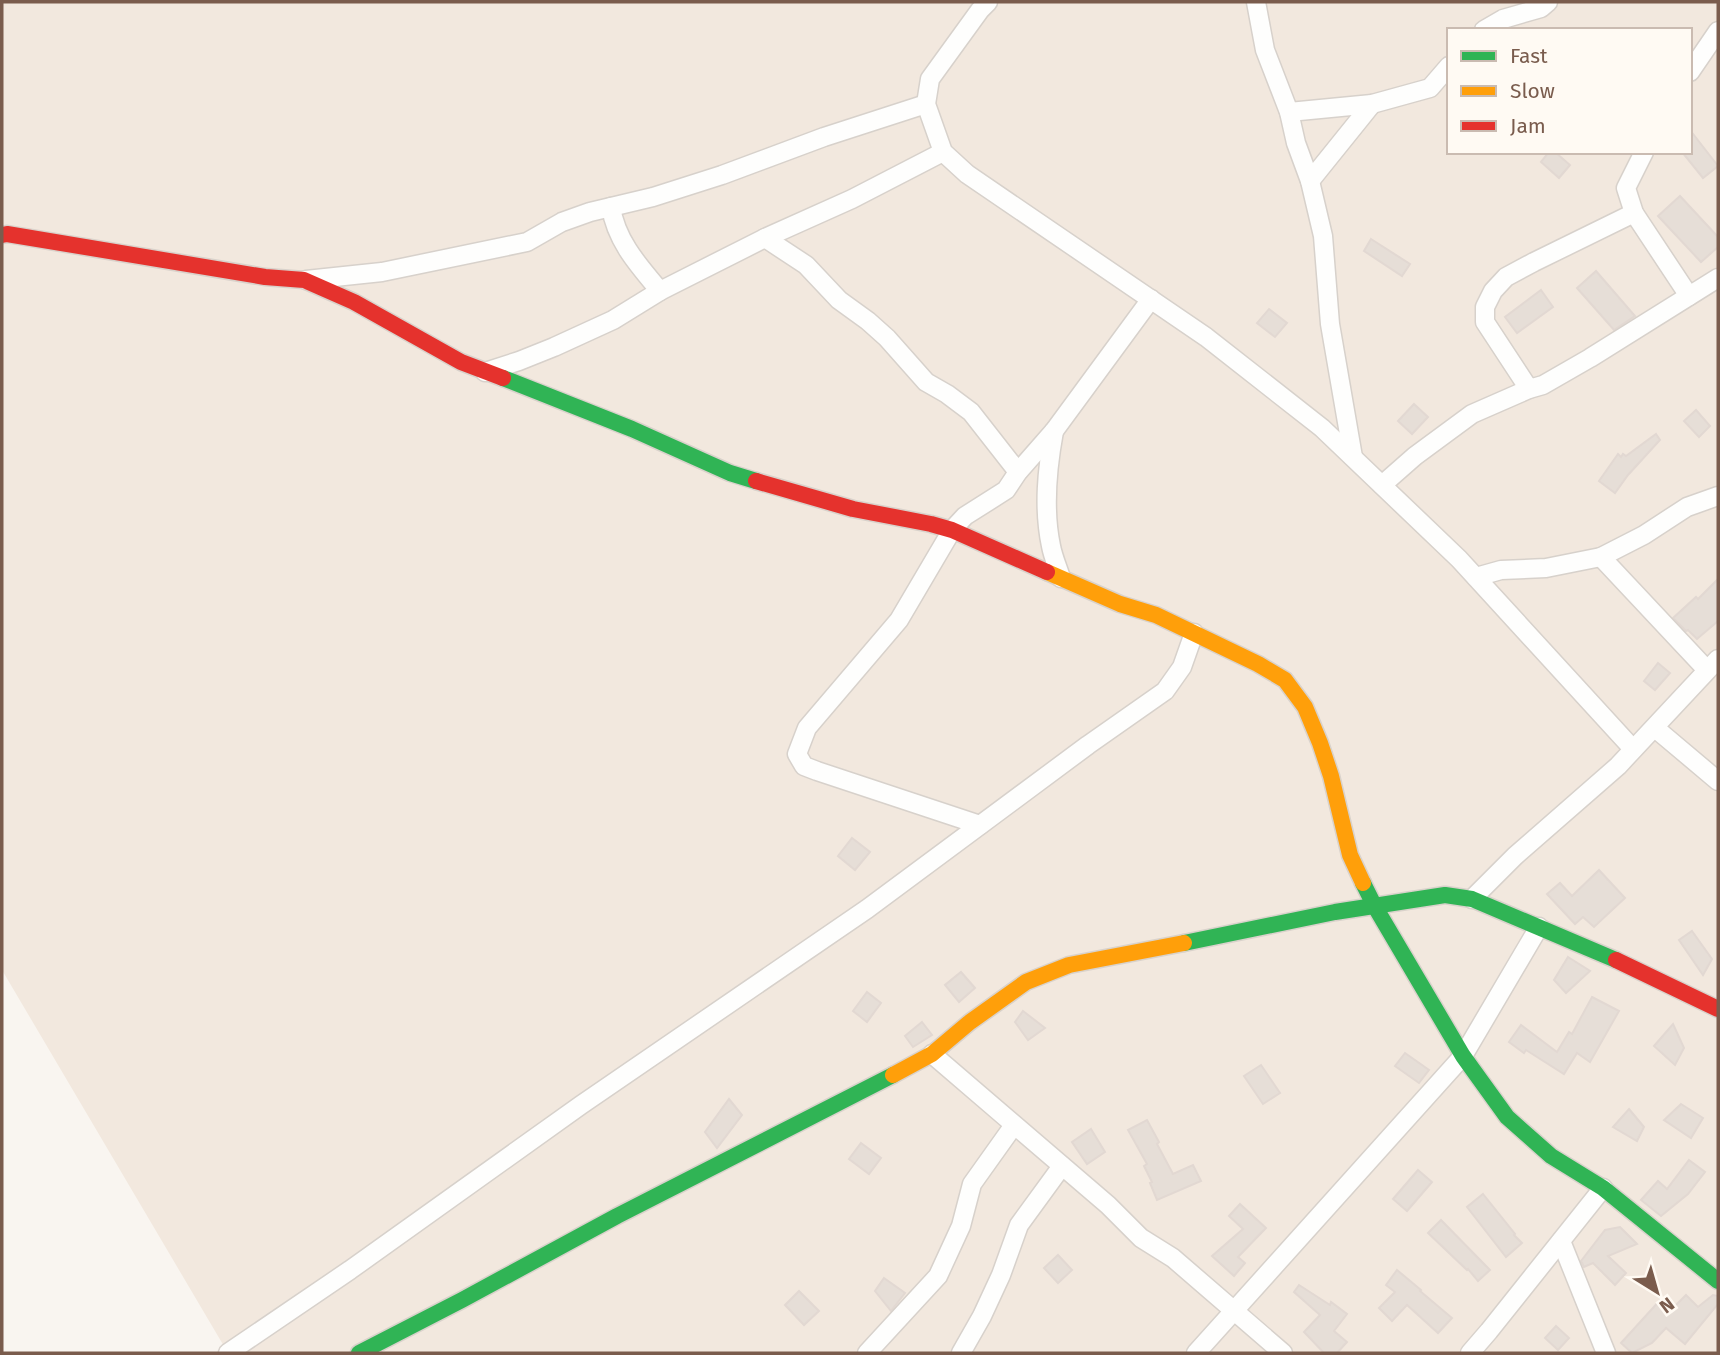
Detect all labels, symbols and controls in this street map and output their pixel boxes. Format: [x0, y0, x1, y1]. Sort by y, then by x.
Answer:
legend [1447, 28, 1692, 154]
text: Fast [1510, 43, 1548, 69]
text: Slow [1510, 78, 1555, 104]
text: Jam [1510, 113, 1546, 139]
north arrow [1622, 1257, 1692, 1327]
text: N [1655, 1292, 1679, 1318]

